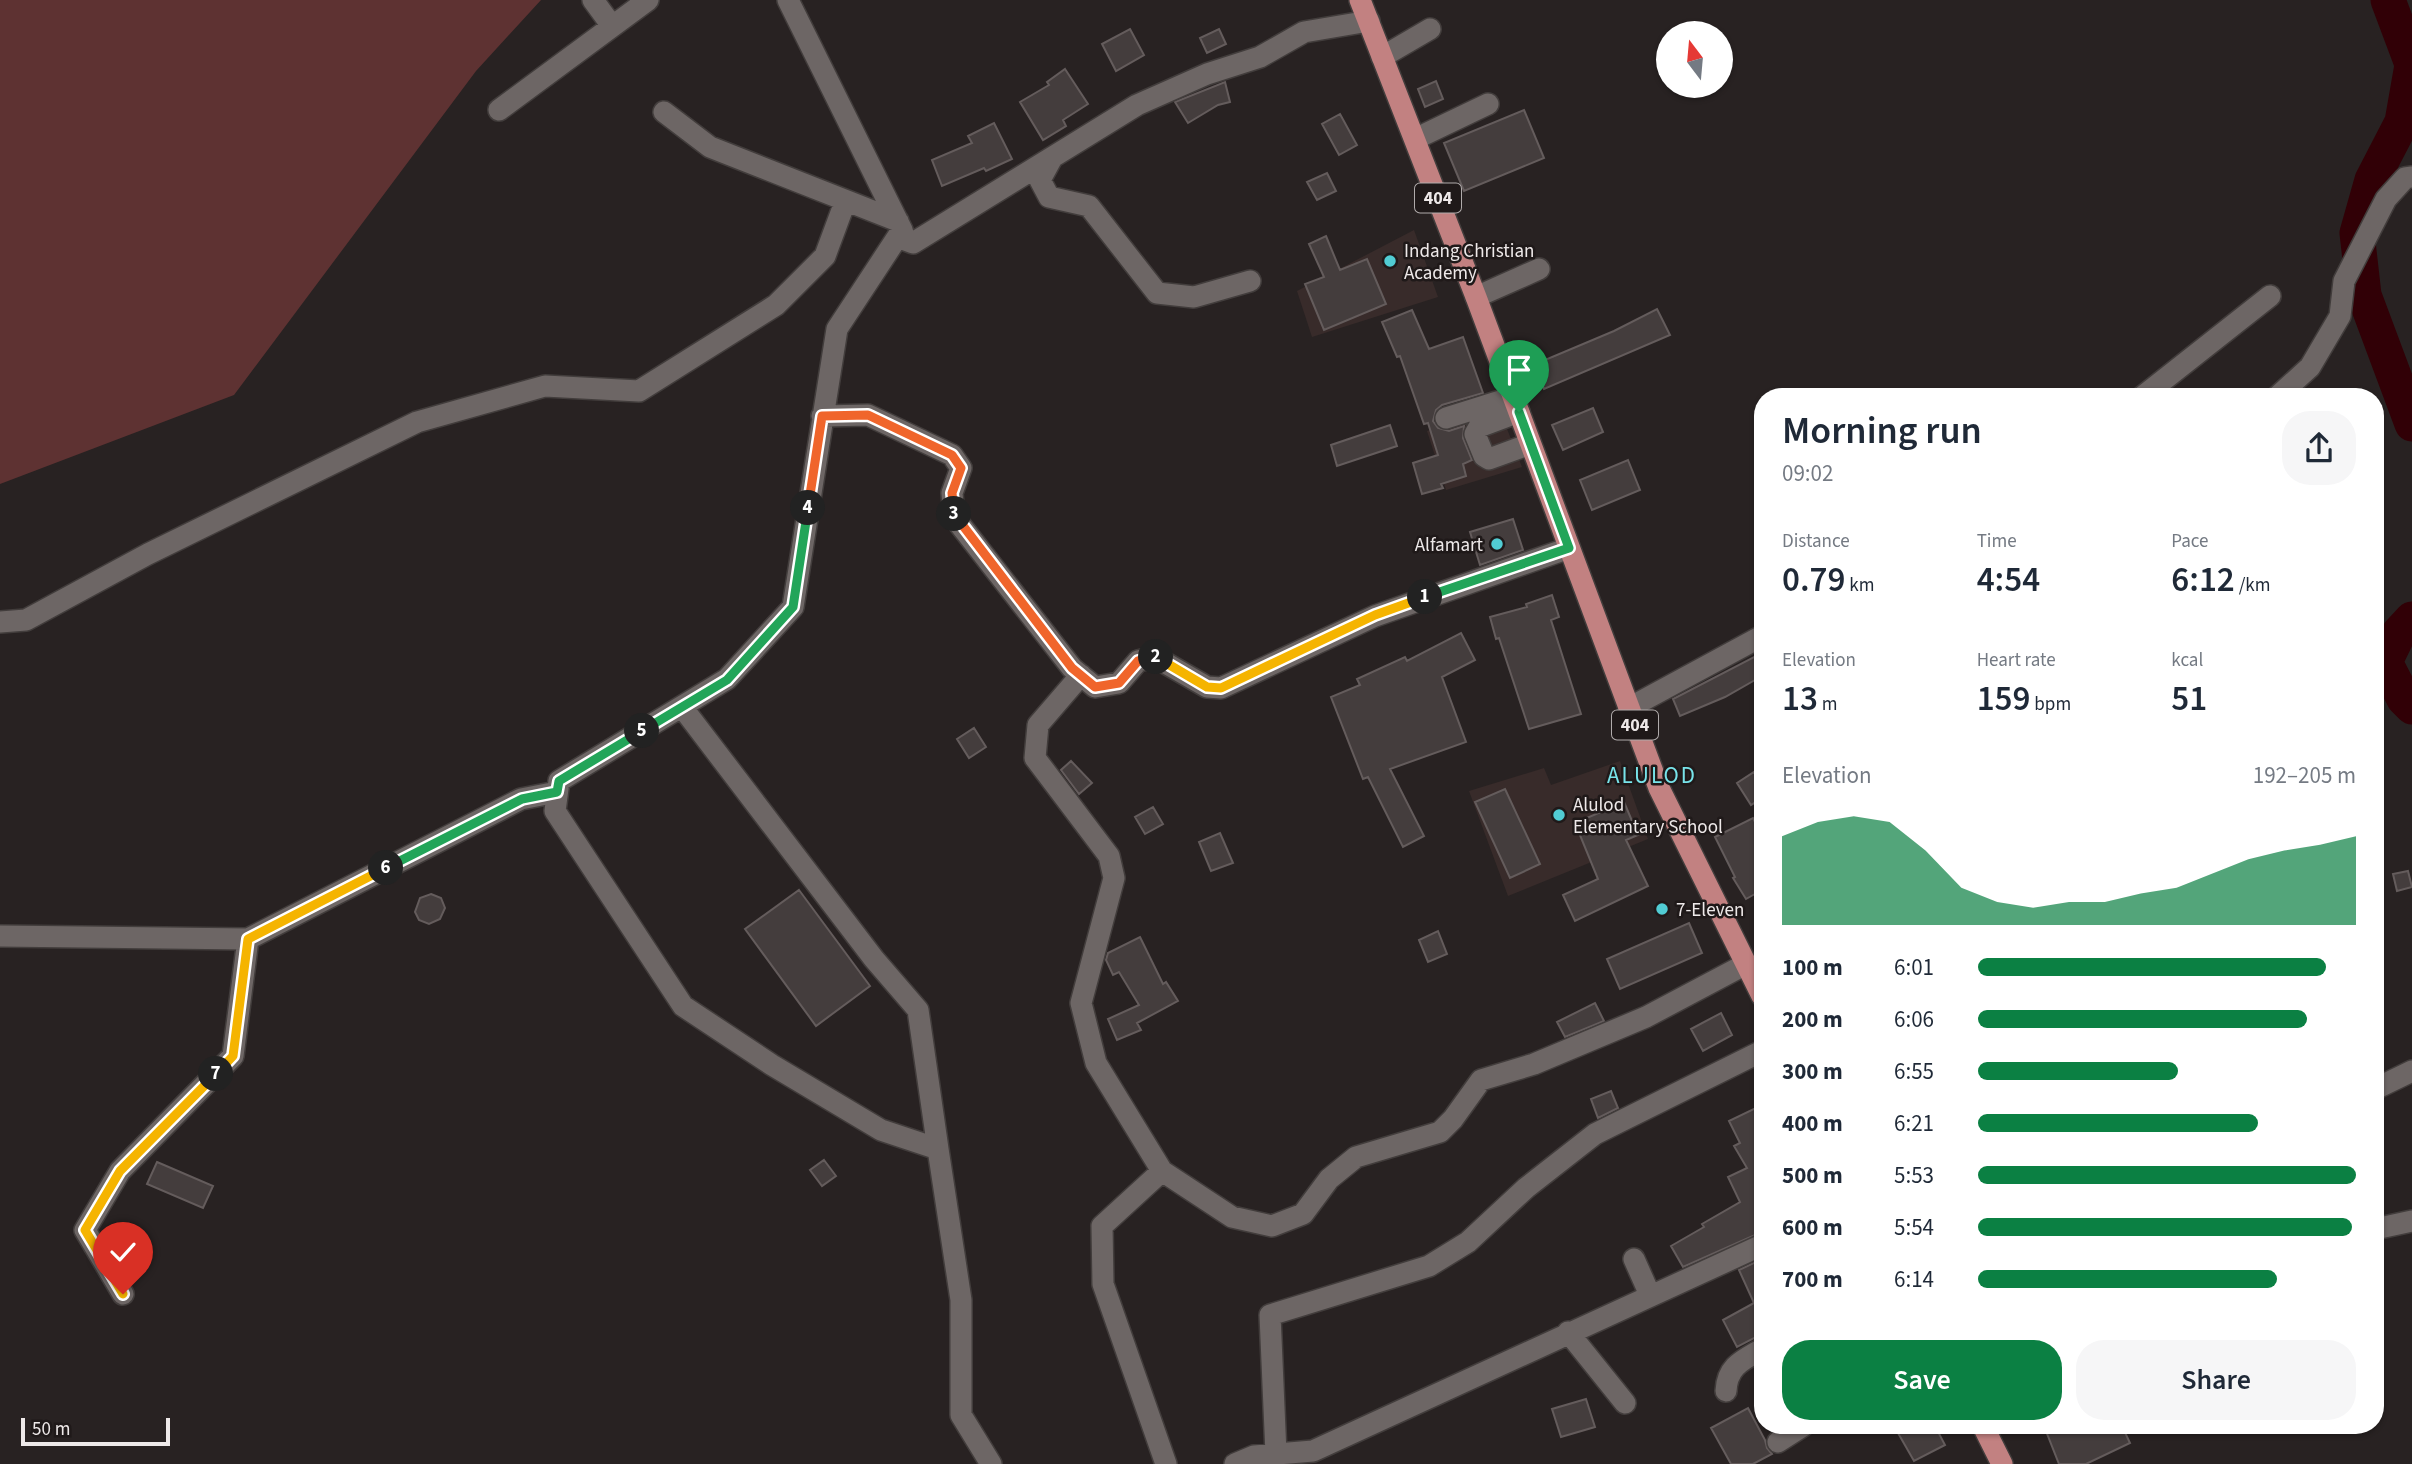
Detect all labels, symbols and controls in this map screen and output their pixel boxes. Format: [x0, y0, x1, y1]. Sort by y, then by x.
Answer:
north arrow [1656, 21, 1732, 98]
map controls [1656, 21, 1733, 98]
road number: 404 [1415, 183, 1461, 212]
place label: Indang Christian Academy [1404, 238, 1534, 287]
marker: Indang Christian Academy [1382, 253, 1398, 269]
pin [1489, 340, 1549, 412]
icon: arrive [1500, 351, 1538, 389]
text: Morning run [1782, 404, 1982, 458]
button: share [2282, 411, 2356, 485]
text: 09:02 [1782, 457, 1833, 490]
pin: 4 [790, 490, 826, 526]
text: 4 [802, 494, 813, 521]
pin: 3 [936, 496, 972, 532]
text: 3 [948, 500, 959, 527]
text: Distance [1782, 528, 1850, 555]
text: Time [1977, 528, 2017, 555]
text: Pace [2171, 528, 2209, 555]
place label: Alfamart [1415, 532, 1484, 559]
marker: Alfamart [1489, 536, 1505, 552]
text: 0.79 [1782, 555, 1846, 605]
text: 4:54 [1977, 555, 2040, 605]
text: 6:12 [2171, 555, 2235, 605]
text: km [1846, 572, 1874, 599]
text: /km [2235, 572, 2270, 599]
pin: 1 [1408, 580, 1442, 614]
text: 1 [1419, 583, 1430, 610]
pin: 2 [1138, 640, 1174, 674]
text: 2 [1150, 643, 1161, 670]
text: Elevation [1782, 647, 1856, 674]
text: Heart rate [1977, 647, 2056, 674]
text: kcal [2171, 647, 2203, 674]
text: 13 [1782, 674, 1818, 724]
text: 159 [1977, 674, 2031, 724]
text: 51 [2171, 674, 2207, 724]
text: m [1818, 691, 1837, 718]
text: bpm [2031, 691, 2071, 718]
road number: 404 [1612, 710, 1658, 740]
pin: 5 [624, 714, 660, 748]
text: 5 [636, 717, 647, 744]
district label: ALULOD [1607, 759, 1697, 792]
text: Elevation [1782, 759, 1872, 792]
text: 192–205 m [2253, 759, 2356, 792]
place label: Alulod Elementary School [1573, 792, 1723, 841]
marker: Alulod Elementary School [1551, 807, 1567, 823]
pin: 6 [368, 850, 404, 886]
text: 6 [380, 854, 391, 881]
place label: 7-Eleven [1676, 897, 1744, 924]
marker: 7-Eleven [1654, 901, 1670, 917]
text: 100 m [1782, 951, 1843, 984]
text: 6:01 [1894, 951, 1934, 984]
text: 200 m [1782, 1003, 1843, 1036]
text: 6:06 [1894, 1003, 1934, 1036]
text: 300 m [1782, 1055, 1843, 1088]
text: 6:55 [1894, 1055, 1934, 1088]
pin: 7 [198, 1056, 234, 1092]
text: 7 [210, 1060, 221, 1087]
text: 400 m [1782, 1107, 1843, 1140]
text: 6:21 [1894, 1107, 1934, 1140]
text: 500 m [1782, 1159, 1843, 1192]
text: 5:53 [1894, 1159, 1934, 1192]
text: 600 m [1782, 1211, 1843, 1244]
text: 5:54 [1894, 1211, 1934, 1244]
pin [93, 1222, 153, 1294]
icon: check [104, 1233, 142, 1271]
text: 700 m [1782, 1263, 1843, 1296]
text: 6:14 [1894, 1263, 1934, 1296]
button: Save [1782, 1340, 2062, 1420]
button: Share [2076, 1340, 2356, 1420]
scale bar [21, 1415, 170, 1447]
text: 50 m [32, 1416, 70, 1443]

